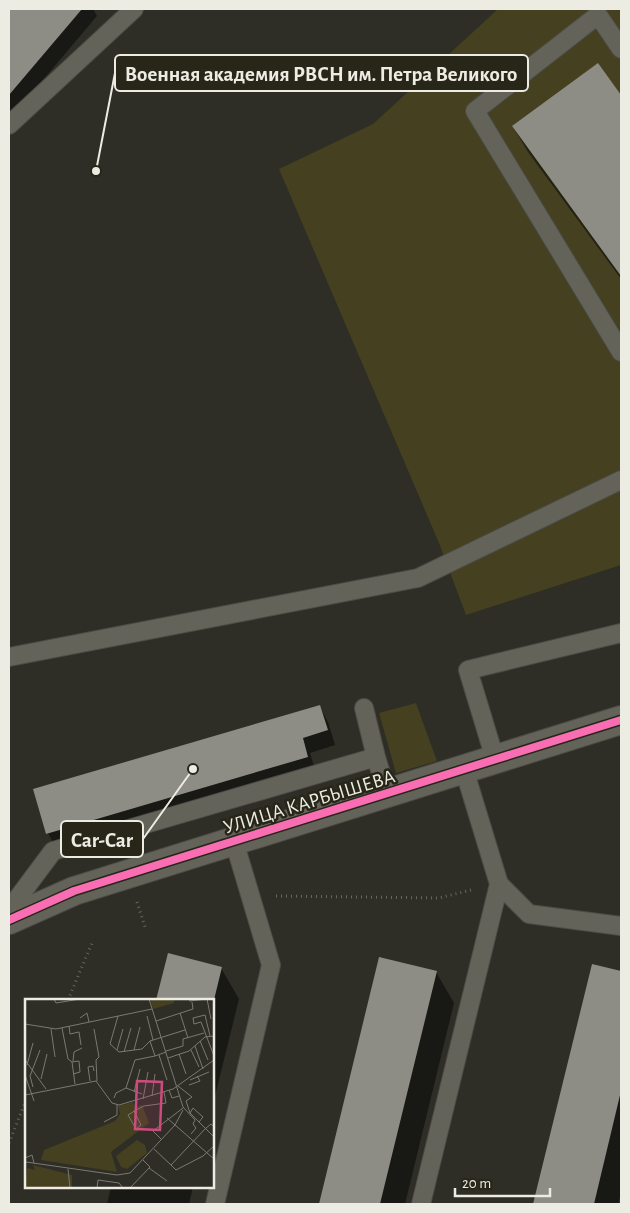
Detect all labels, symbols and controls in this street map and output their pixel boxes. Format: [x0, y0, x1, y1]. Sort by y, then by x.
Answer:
callout: Военная академия РВСН им. Петра Великого [115, 55, 528, 91]
text: Военная академия РВСН им. Петра Великого [125, 64, 517, 85]
street label: УЛИЦА КАРБЫШЕВА [221, 766, 398, 838]
callout: Car-Car [61, 821, 143, 857]
text: Car-Car [71, 830, 134, 851]
inset map [25, 999, 214, 1188]
scale bar [455, 1166, 550, 1198]
text: 20 m [462, 1176, 491, 1191]

